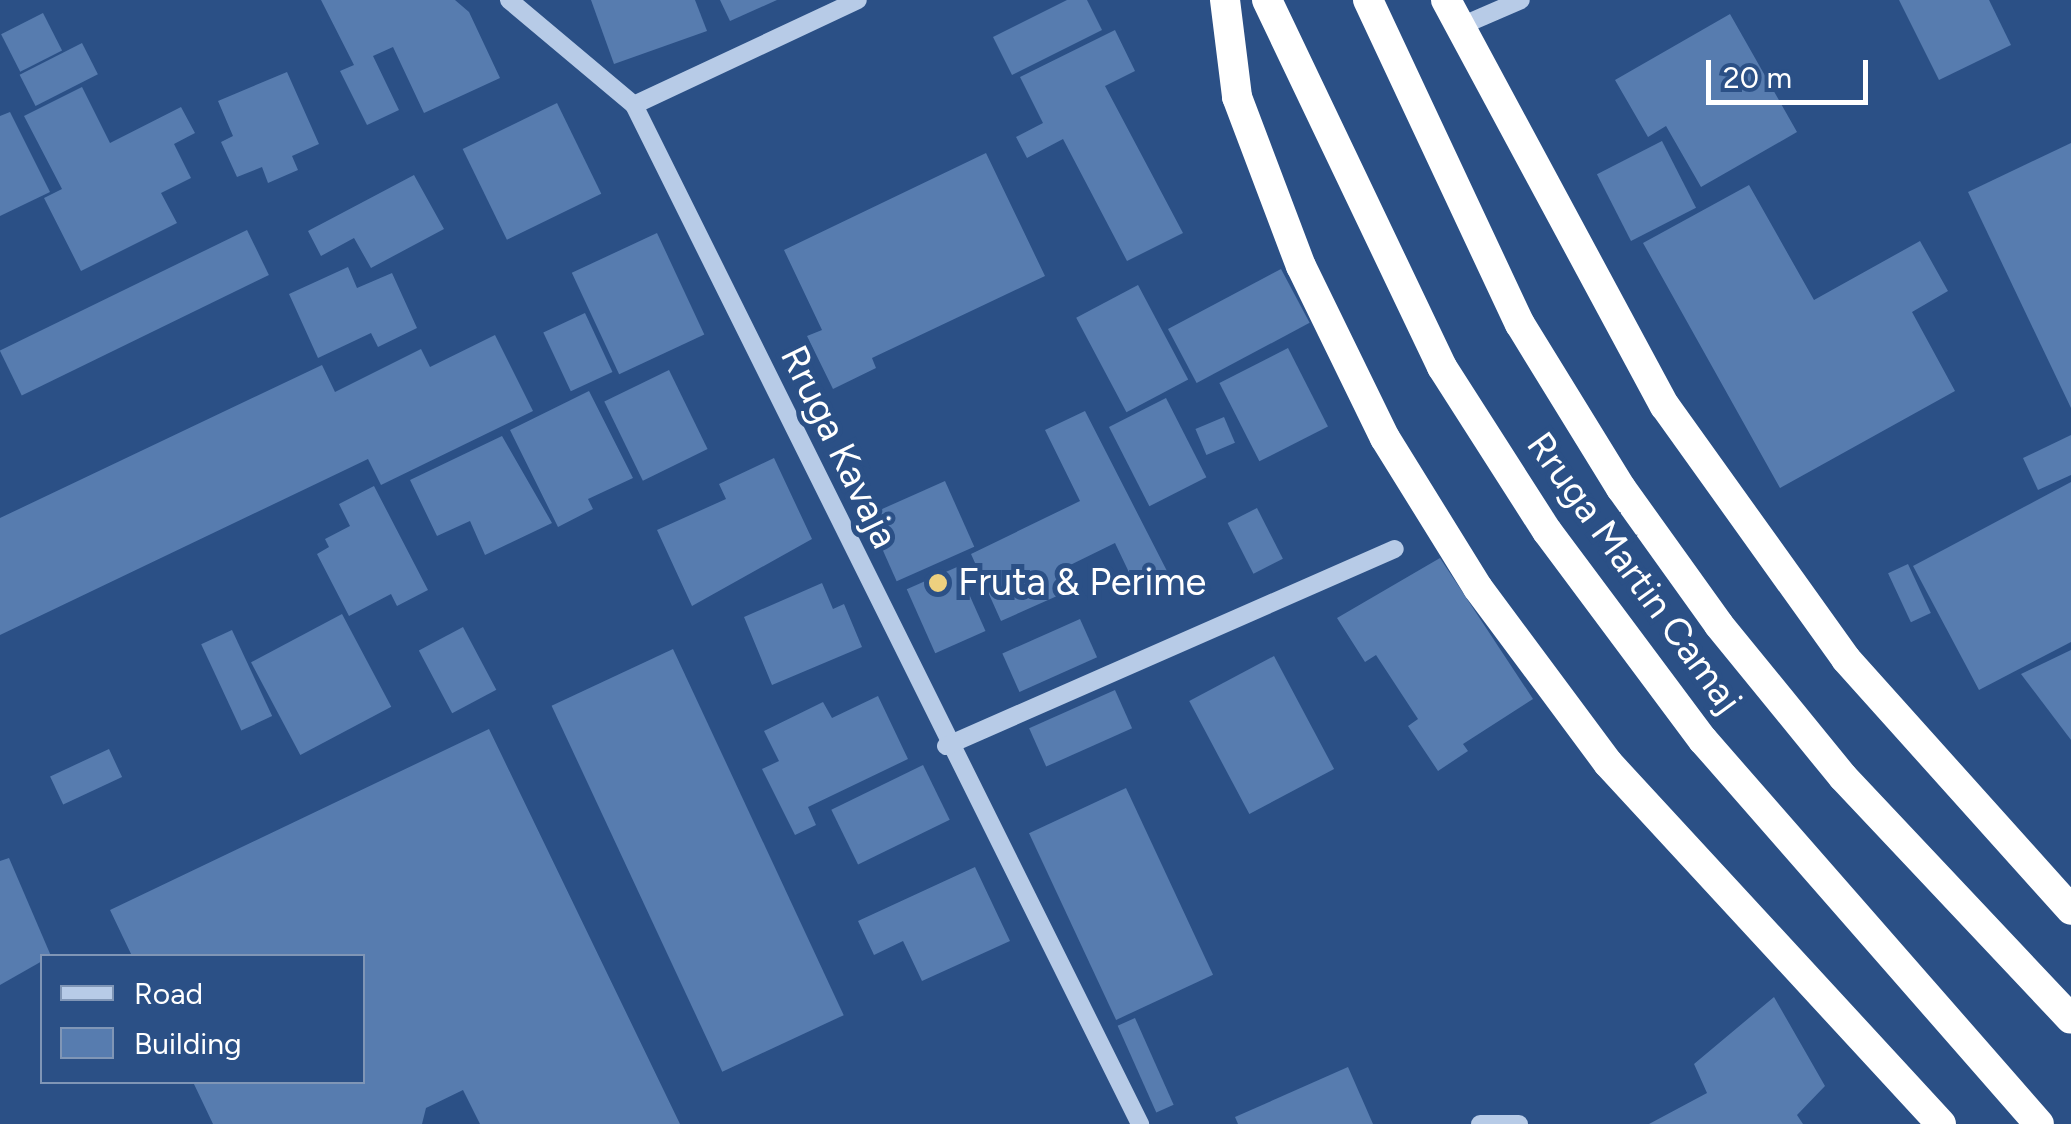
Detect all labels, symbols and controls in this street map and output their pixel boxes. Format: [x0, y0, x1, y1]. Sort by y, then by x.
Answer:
scale bar [1711, 40, 1874, 102]
text: 20 m [1723, 59, 1792, 96]
street label: Rruga Kavaja [770, 339, 908, 555]
street label: Rruga Martin Camaj [1517, 424, 1751, 722]
place label: Fruta & Perime [958, 560, 1206, 606]
marker: Fruta & Perime [927, 572, 949, 594]
legend [40, 954, 365, 1084]
text: Road [134, 975, 203, 1012]
text: Building [134, 1025, 242, 1062]

